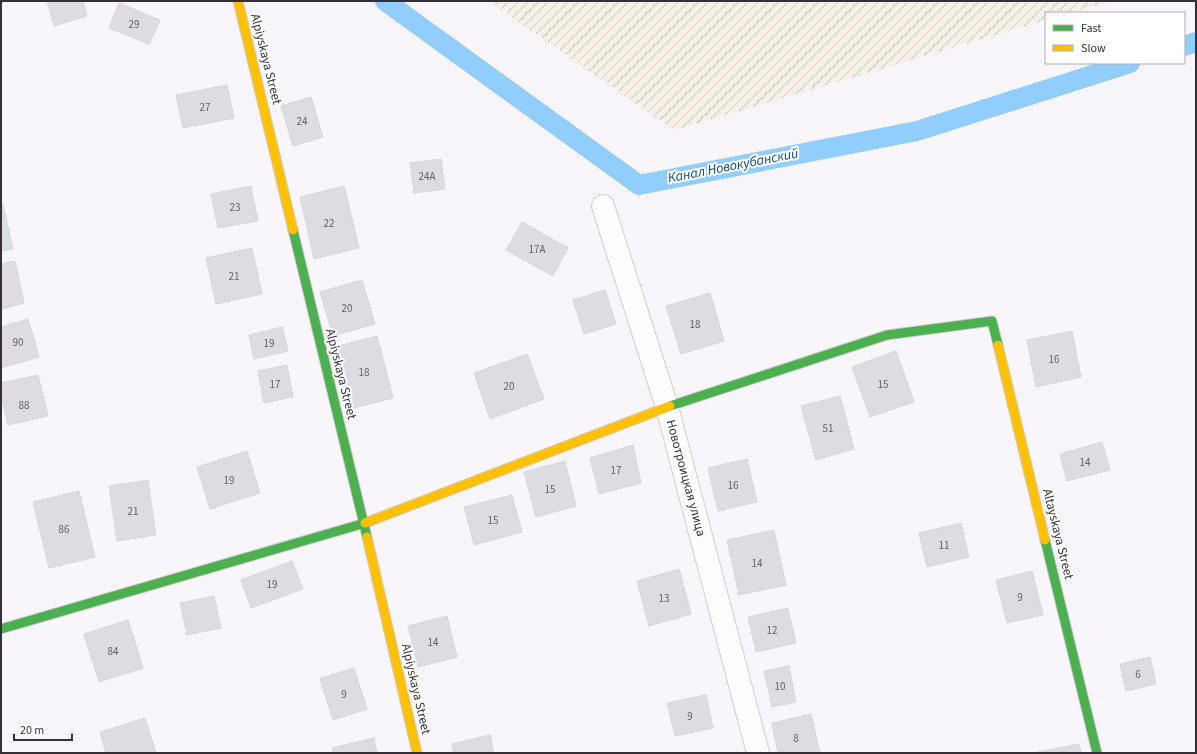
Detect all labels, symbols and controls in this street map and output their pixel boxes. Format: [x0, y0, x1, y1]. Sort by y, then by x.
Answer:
street label: Alpiyskaya Street [246, 12, 286, 107]
legend [1045, 12, 1185, 64]
house number: 29 [129, 17, 139, 32]
text: Fast [1081, 20, 1101, 37]
text: Slow [1081, 40, 1106, 57]
house number: 27 [200, 100, 210, 115]
house number: 24 [297, 114, 308, 129]
water label: Канал Новокубанский [666, 144, 800, 188]
house number: 24А [419, 169, 435, 184]
house number: 23 [230, 200, 240, 215]
house number: 22 [324, 216, 334, 231]
house number: 17А [529, 242, 545, 257]
house number: 21 [229, 269, 239, 284]
house number: 20 [342, 301, 352, 316]
house number: 18 [690, 317, 701, 332]
street label: Alpiyskaya Street [321, 327, 361, 422]
house number: 90 [13, 335, 23, 350]
house number: 19 [264, 336, 274, 351]
house number: 16 [1049, 352, 1060, 367]
house number: 18 [359, 365, 370, 380]
house number: 17 [270, 377, 280, 392]
house number: 15 [878, 377, 888, 392]
house number: 20 [504, 379, 514, 394]
house number: 88 [19, 398, 30, 413]
street label: Новотроицкая улица [662, 418, 710, 538]
house number: 51 [823, 421, 833, 436]
house number: 14 [1080, 455, 1091, 470]
house number: 17 [611, 463, 621, 478]
house number: 19 [224, 473, 234, 488]
house number: 16 [728, 478, 739, 493]
house number: 15 [545, 482, 555, 497]
street label: Altayskaya Street [1038, 487, 1078, 582]
house number: 21 [128, 504, 138, 519]
house number: 15 [488, 513, 498, 528]
house number: 86 [59, 522, 70, 537]
house number: 11 [939, 538, 949, 553]
house number: 14 [752, 556, 763, 571]
house number: 19 [267, 577, 277, 592]
house number: 9 [1017, 590, 1023, 605]
house number: 13 [659, 591, 669, 606]
house number: 12 [767, 623, 777, 638]
house number: 14 [428, 635, 439, 650]
street label: Alpiyskaya Street [397, 642, 435, 737]
house number: 84 [108, 644, 119, 659]
house number: 6 [1135, 667, 1141, 682]
house number: 10 [775, 679, 785, 694]
house number: 9 [341, 687, 347, 702]
house number: 9 [687, 709, 693, 724]
scale bar [14, 716, 72, 742]
text: 20 m [20, 722, 44, 739]
house number: 8 [793, 731, 799, 746]

